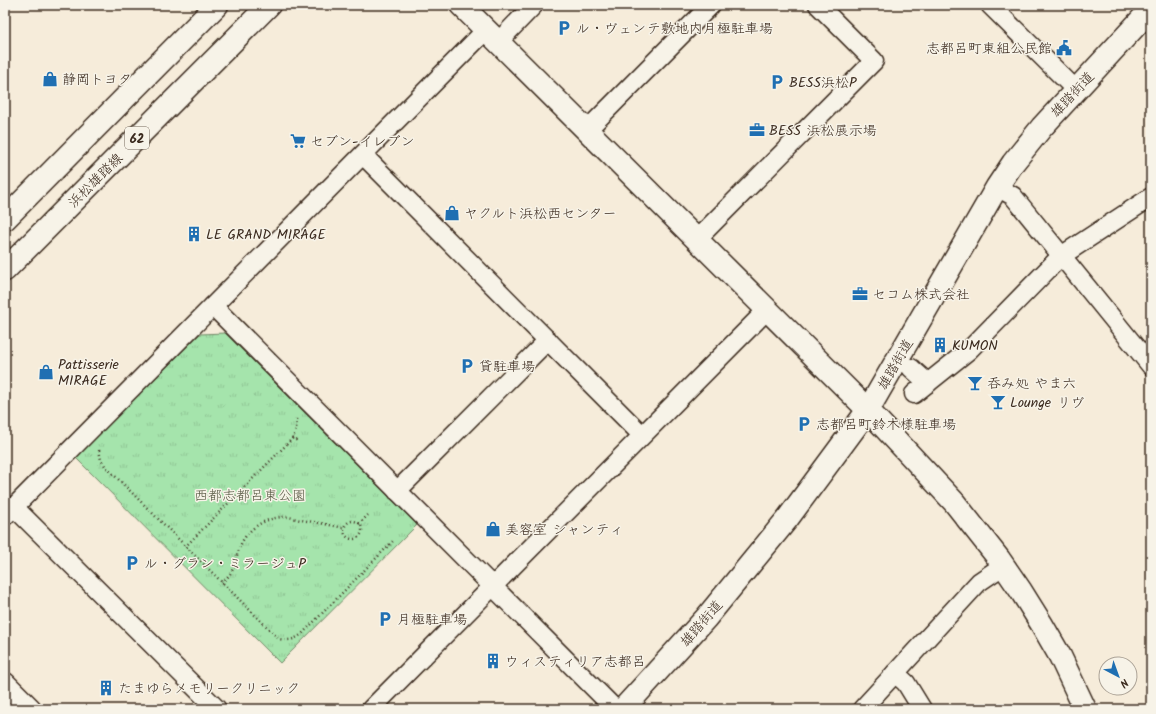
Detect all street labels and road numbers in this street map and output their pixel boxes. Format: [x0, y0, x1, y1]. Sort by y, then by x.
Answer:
street label: 雄踏街道 [1046, 67, 1100, 123]
road number: 62 [125, 127, 149, 149]
street label: 浜松雄踏線 [63, 148, 128, 213]
street label: 雄踏街道 [872, 335, 919, 394]
street label: 雄踏街道 [675, 595, 728, 652]

